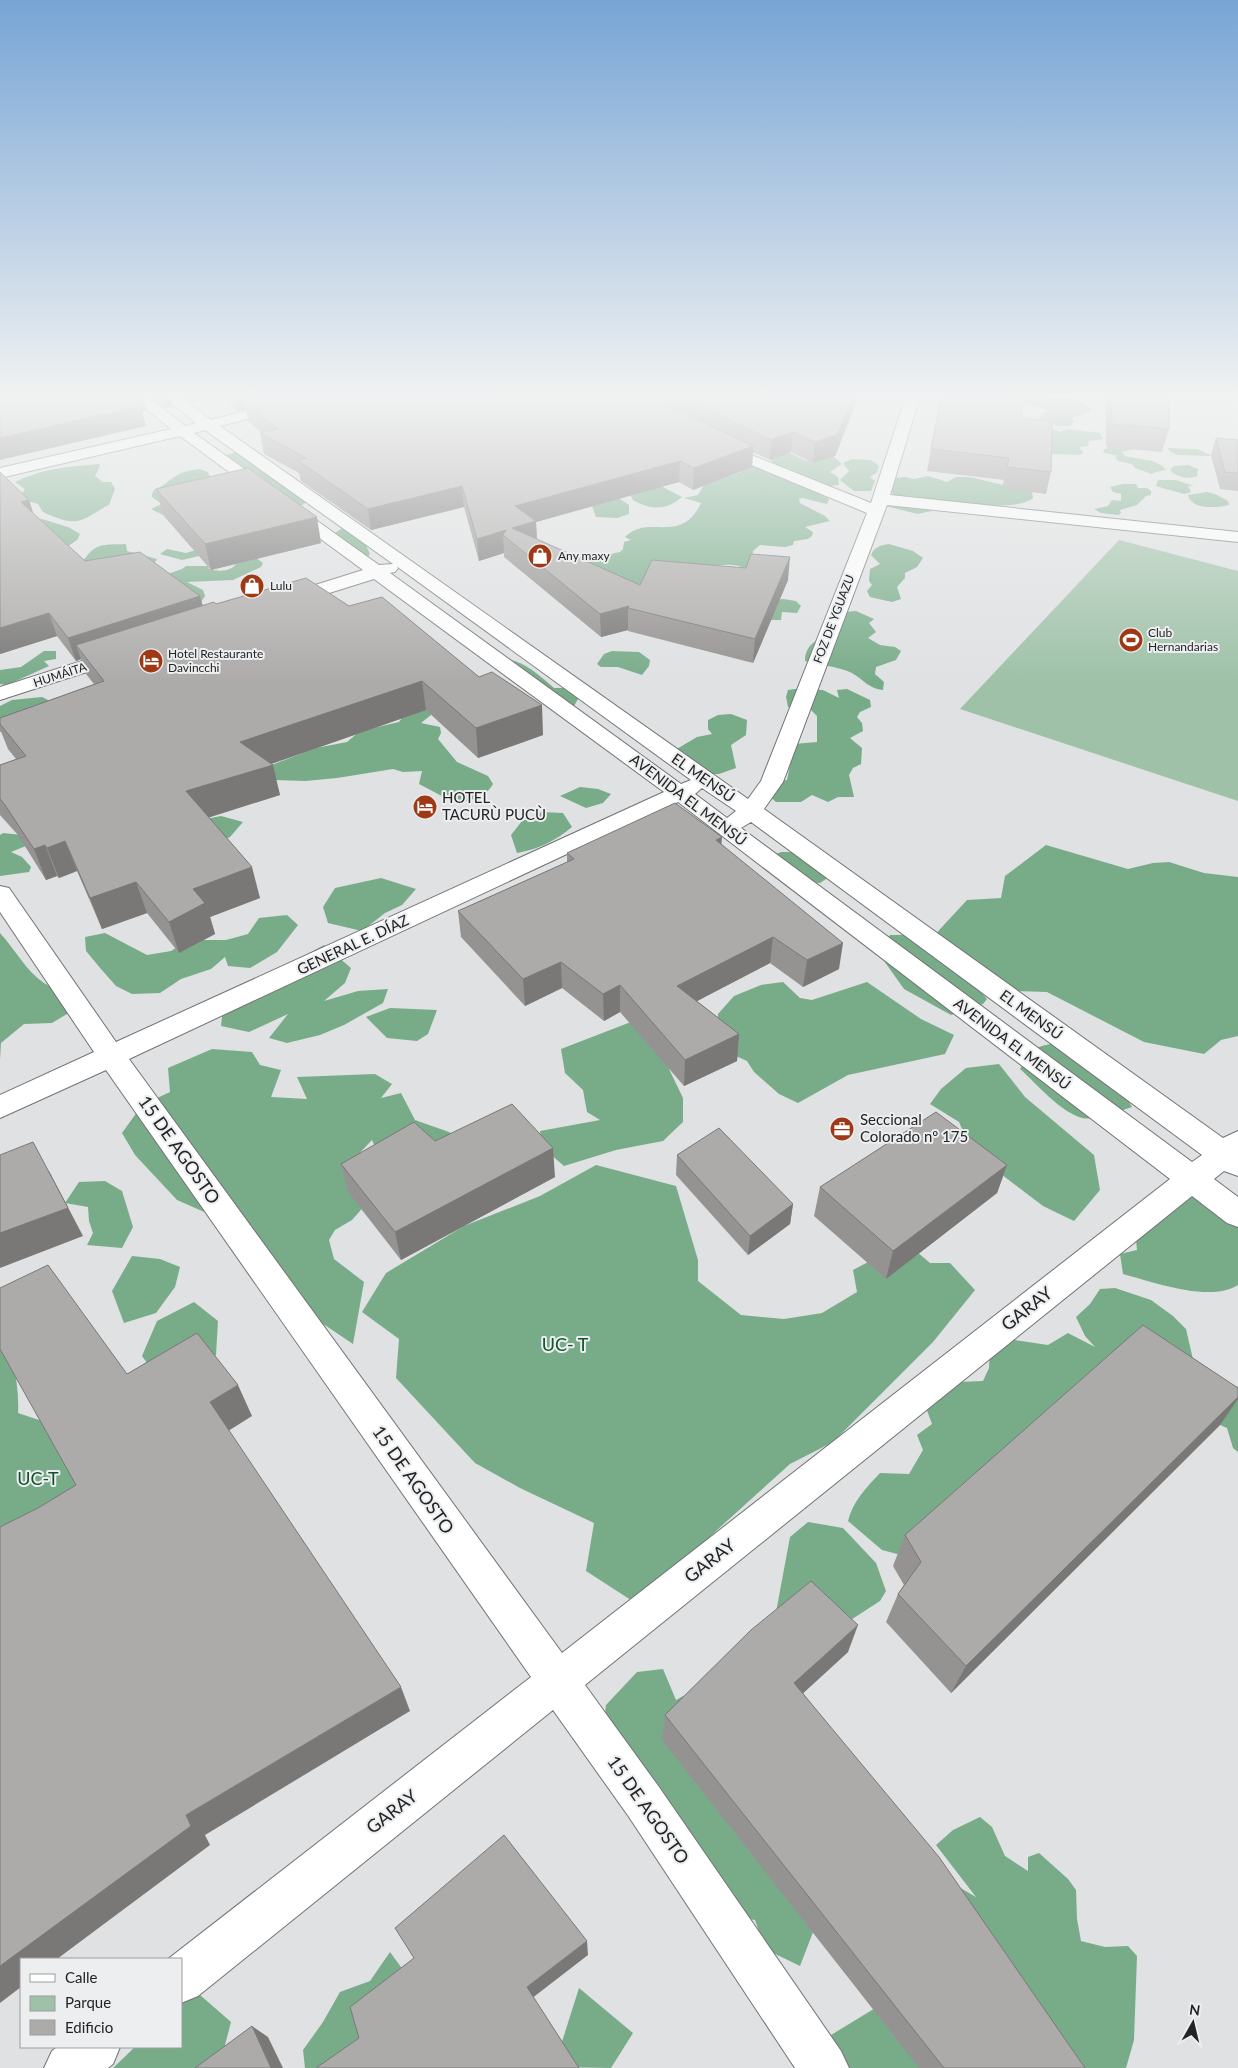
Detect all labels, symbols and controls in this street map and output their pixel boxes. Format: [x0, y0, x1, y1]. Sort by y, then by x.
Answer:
shop icon: Any maxy [527, 543, 553, 569]
place label: Any maxy [558, 548, 610, 563]
street label: FOZ DE YGUAZU [810, 572, 857, 665]
shop icon: Lulu [239, 573, 265, 599]
place label: Lulu [270, 578, 292, 593]
place label: Club Hernandarias [1148, 625, 1218, 654]
sports icon: Club Hernandarias [1118, 627, 1144, 653]
place label: Hotel Restaurante Davincchi [168, 646, 263, 675]
hotel icon: Hotel Restaurante Davincchi [138, 648, 164, 674]
street label: HUMÁITA [31, 659, 89, 690]
street label: AVENIDA EL MENSÚ [627, 749, 750, 849]
street label: EL MENSÚ [669, 749, 739, 805]
place label: HOTEL TACURÙ PUCÙ [442, 788, 546, 823]
hotel icon: HOTEL TACURÙ PUCÙ [412, 794, 438, 820]
street label: GENERAL E. DÍAZ [294, 910, 411, 978]
street label: EL MENSÚ [997, 985, 1066, 1043]
street label: AVENIDA EL MENSÚ [951, 993, 1074, 1093]
street label: 15 DE AGOSTO [134, 1091, 225, 1208]
place label: Seccional Colorado nº 175 [860, 1110, 968, 1145]
office icon: Seccional Colorado nº 175 [829, 1116, 855, 1142]
street label: GARAY [996, 1281, 1057, 1335]
park label: UC- T [542, 1333, 589, 1355]
street label: 15 DE AGOSTO [368, 1421, 459, 1538]
park label: UC-T [17, 1467, 59, 1489]
street label: GARAY [679, 1533, 740, 1587]
street label: 15 DE AGOSTO [603, 1751, 694, 1868]
street label: GARAY [361, 1784, 422, 1838]
legend [20, 1958, 182, 2048]
text: Calle [65, 1968, 98, 1986]
text: Parque [65, 1993, 111, 2011]
north arrow [1168, 1998, 1218, 2048]
text: N [1188, 2000, 1201, 2019]
text: Edificio [65, 2018, 113, 2036]

